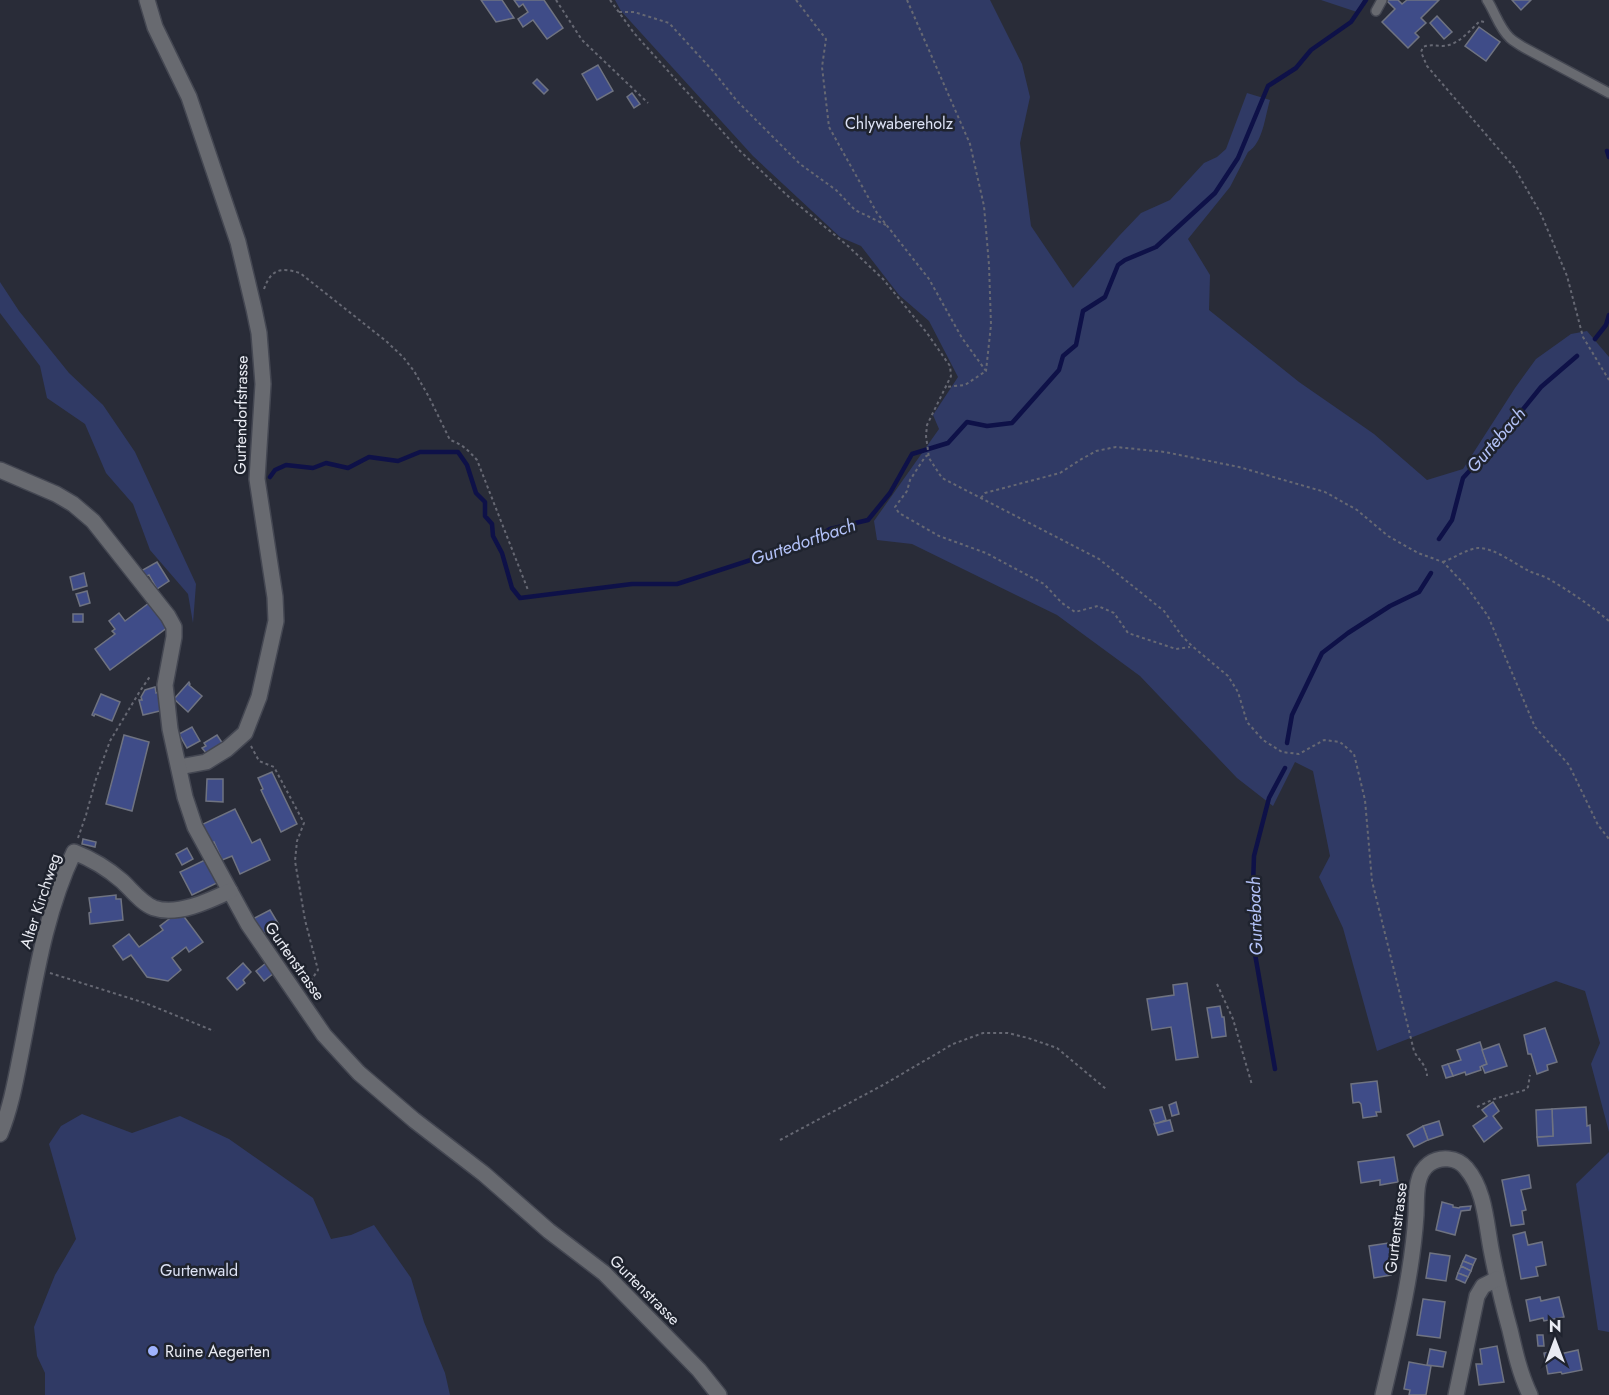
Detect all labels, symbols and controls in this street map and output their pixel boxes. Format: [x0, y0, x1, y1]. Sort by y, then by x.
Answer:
park label: Chlywabereholz [845, 112, 954, 135]
street label: Gurtendorfstrasse [228, 355, 254, 475]
water label: Gurtebach [1460, 402, 1532, 478]
water label: Gurtedorfbach [747, 512, 859, 572]
street label: Alter Kirchweg [14, 850, 66, 952]
water label: Gurtebach [1241, 876, 1269, 956]
street label: Gurtenstrasse [259, 917, 331, 1005]
street label: Gurtenstrasse [1379, 1181, 1413, 1275]
street label: Gurtenstrasse [605, 1250, 685, 1330]
park label: Gurtenwald [160, 1259, 238, 1282]
north arrow [1525, 1311, 1585, 1371]
text: N [1549, 1315, 1561, 1338]
place label: Ruine Aegerten [165, 1340, 270, 1363]
marker: Ruine Aegerten [146, 1344, 160, 1358]

